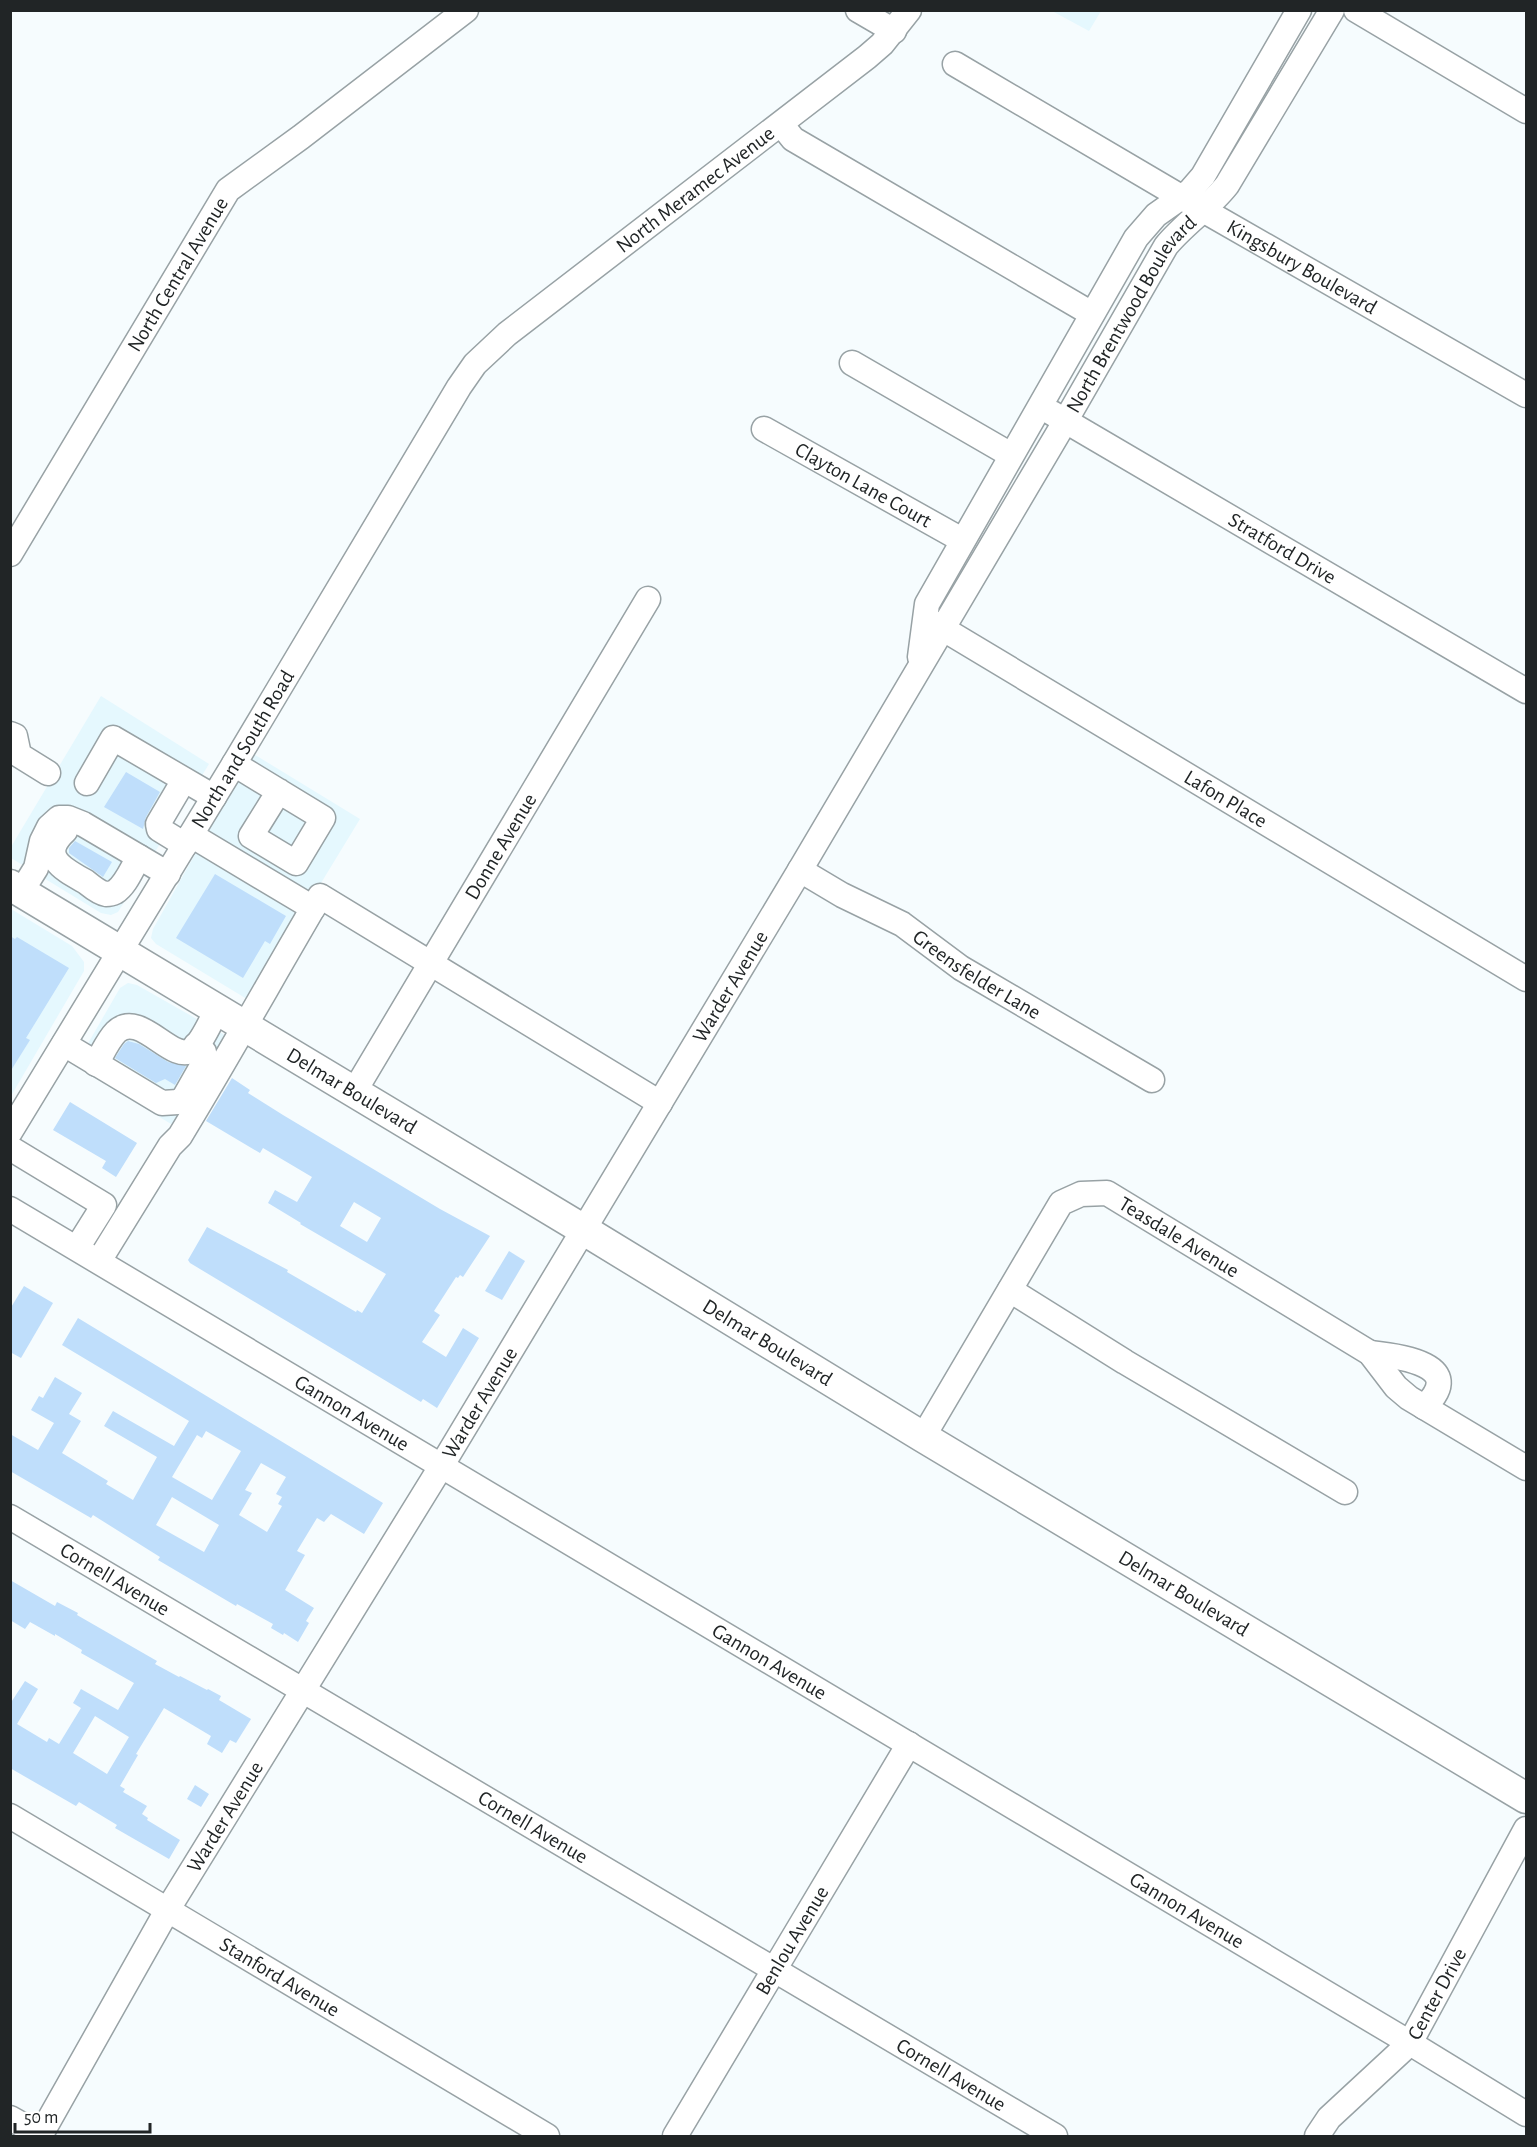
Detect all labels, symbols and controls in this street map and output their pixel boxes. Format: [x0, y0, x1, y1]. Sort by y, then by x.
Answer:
street label: North Meramec Avenue [612, 122, 778, 257]
street label: North Central Avenue [123, 193, 232, 355]
street label: North Brentwood Boulevard [1062, 211, 1200, 416]
street label: Kingsbury Boulevard [1224, 216, 1381, 318]
street label: Clayton Lane Court [792, 438, 935, 531]
street label: Stratford Drive [1225, 509, 1340, 588]
street label: North and South Road [187, 666, 298, 832]
street label: Lafon Place [1181, 766, 1271, 831]
street label: Donne Avenue [461, 790, 540, 903]
street label: Greensfelder Lane [909, 926, 1044, 1023]
street label: Warder Avenue [689, 927, 771, 1046]
street label: Delmar Boulevard [283, 1043, 421, 1138]
street label: Teasdale Avenue [1115, 1192, 1243, 1281]
street label: Delmar Boulevard [699, 1295, 836, 1390]
street label: Warder Avenue [438, 1343, 521, 1462]
street label: Gannon Avenue [291, 1371, 413, 1455]
street label: Cornell Avenue [57, 1539, 173, 1620]
street label: Delmar Boulevard [1115, 1546, 1253, 1640]
street label: Gannon Avenue [709, 1619, 830, 1703]
street label: Warder Avenue [183, 1758, 267, 1876]
street label: Cornell Avenue [475, 1786, 591, 1867]
street label: Gannon Avenue [1126, 1868, 1248, 1952]
street label: Benlou Avenue [751, 1882, 832, 1998]
street label: Stanford Avenue [216, 1933, 343, 2020]
street label: Center Drive [1403, 1944, 1470, 2043]
street label: Cornell Avenue [893, 2034, 1010, 2115]
scale bar [15, 2096, 150, 2134]
text: 50 m [24, 2109, 58, 2127]

